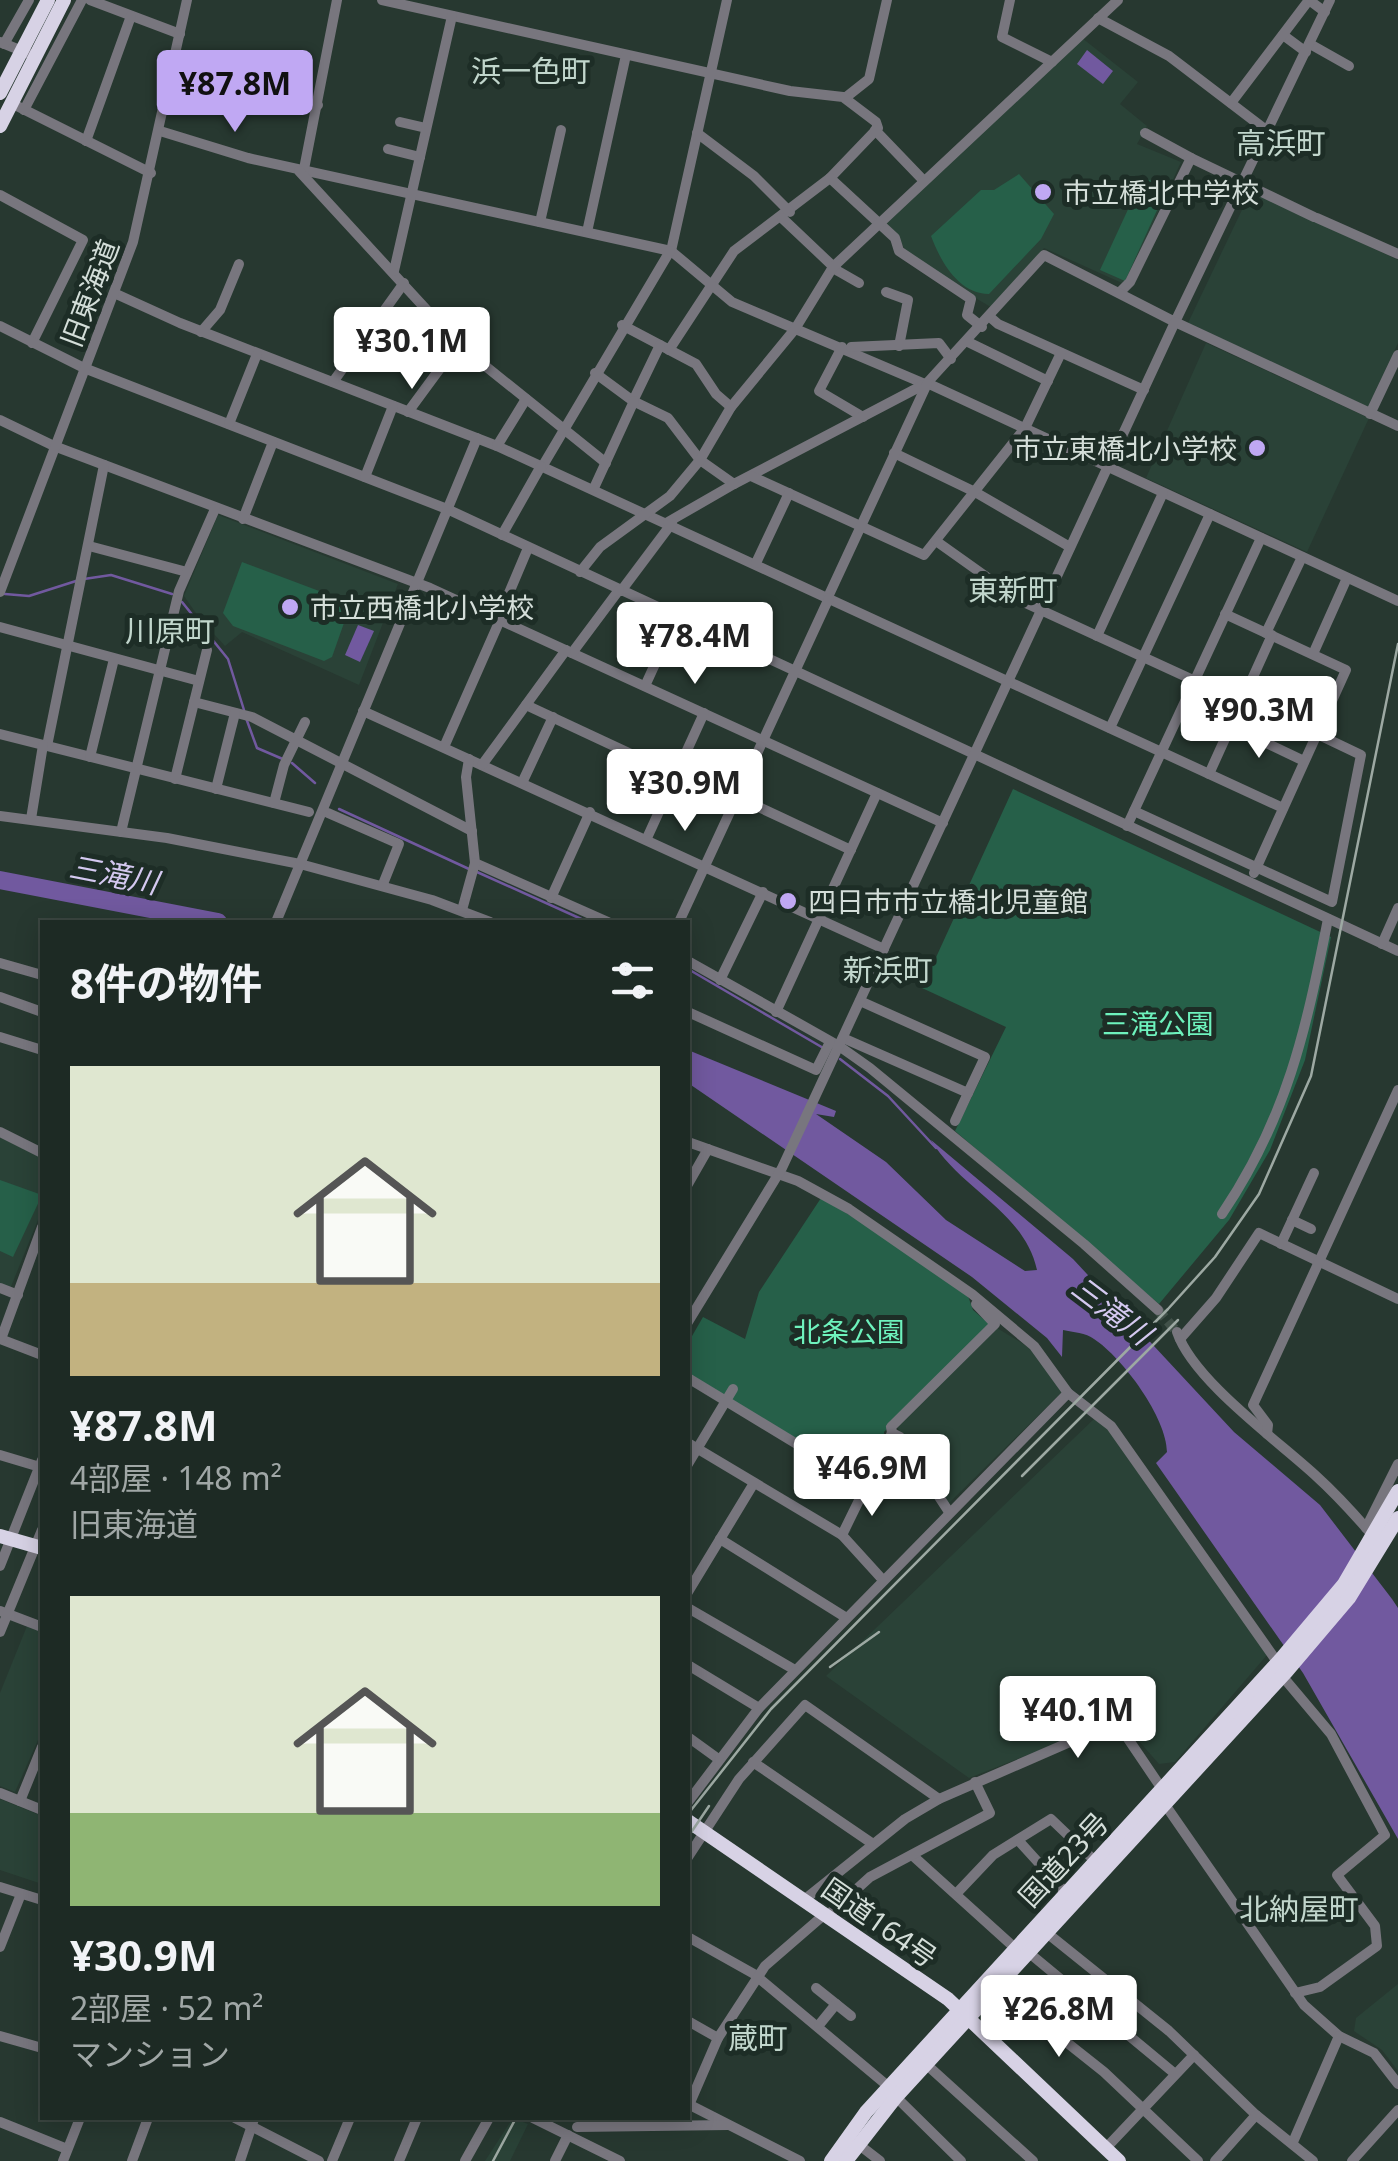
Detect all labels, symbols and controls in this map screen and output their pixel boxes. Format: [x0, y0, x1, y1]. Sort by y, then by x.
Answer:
pin: ¥87.8M [154, 50, 316, 135]
district label: 浜一色町 [471, 50, 591, 91]
text: ¥87.8M [179, 61, 291, 104]
district label: 高浜町 [1236, 122, 1326, 163]
place label: 市立橋北中学校 [1063, 173, 1259, 211]
marker: 市立橋北中学校 [1032, 181, 1054, 203]
street label: 旧東海道 [51, 234, 127, 352]
pin: ¥30.1M [331, 307, 493, 392]
text: ¥30.1M [356, 318, 468, 361]
place label: 市立東橋北小学校 [1013, 429, 1237, 467]
marker: 市立東橋北小学校 [1246, 437, 1268, 459]
district label: 東新町 [968, 569, 1058, 610]
place label: 市立西橋北小学校 [310, 588, 534, 626]
marker: 市立西橋北小学校 [279, 596, 301, 618]
pin: ¥78.4M [614, 602, 776, 687]
district label: 川原町 [125, 610, 215, 651]
text: ¥78.4M [639, 613, 751, 656]
pin: ¥90.3M [1178, 676, 1340, 761]
text: ¥90.3M [1203, 687, 1315, 730]
pin: ¥30.9M [604, 749, 766, 834]
text: ¥30.9M [629, 760, 741, 803]
water label: 三滝川 [66, 845, 165, 903]
place label: 四日市市立橋北児童館 [808, 882, 1088, 920]
marker: 四日市市立橋北児童館 [777, 890, 799, 912]
district label: 新浜町 [843, 949, 933, 990]
icon: filters [605, 953, 660, 1008]
text: 8件の物件 [70, 954, 262, 1011]
park label: 三滝公園 [1102, 1004, 1214, 1042]
icon: home [275, 1131, 455, 1311]
water label: 三滝川 [1064, 1267, 1163, 1355]
park label: 北条公園 [793, 1312, 905, 1350]
text: ¥87.8M [70, 1396, 218, 1453]
pin: ¥46.9M [791, 1434, 953, 1519]
text: ¥46.9M [816, 1445, 928, 1488]
text: 4部屋 · 148 m² [70, 1456, 282, 1499]
text: 旧東海道 [70, 1502, 198, 1545]
icon: home [275, 1661, 455, 1841]
pin: ¥40.1M [997, 1676, 1159, 1761]
text: ¥40.1M [1022, 1687, 1134, 1730]
street label: 国道23号 [1010, 1804, 1116, 1914]
street label: 国道164号 [815, 1869, 945, 1975]
district label: 北納屋町 [1239, 1888, 1359, 1929]
text: ¥30.9M [70, 1926, 218, 1983]
pin: ¥26.8M [978, 1975, 1140, 2060]
text: 2部屋 · 52 m² [70, 1986, 264, 2029]
text: ¥26.8M [1003, 1986, 1115, 2029]
district label: 蔵町 [728, 2017, 788, 2058]
text: マンション [70, 2032, 230, 2075]

